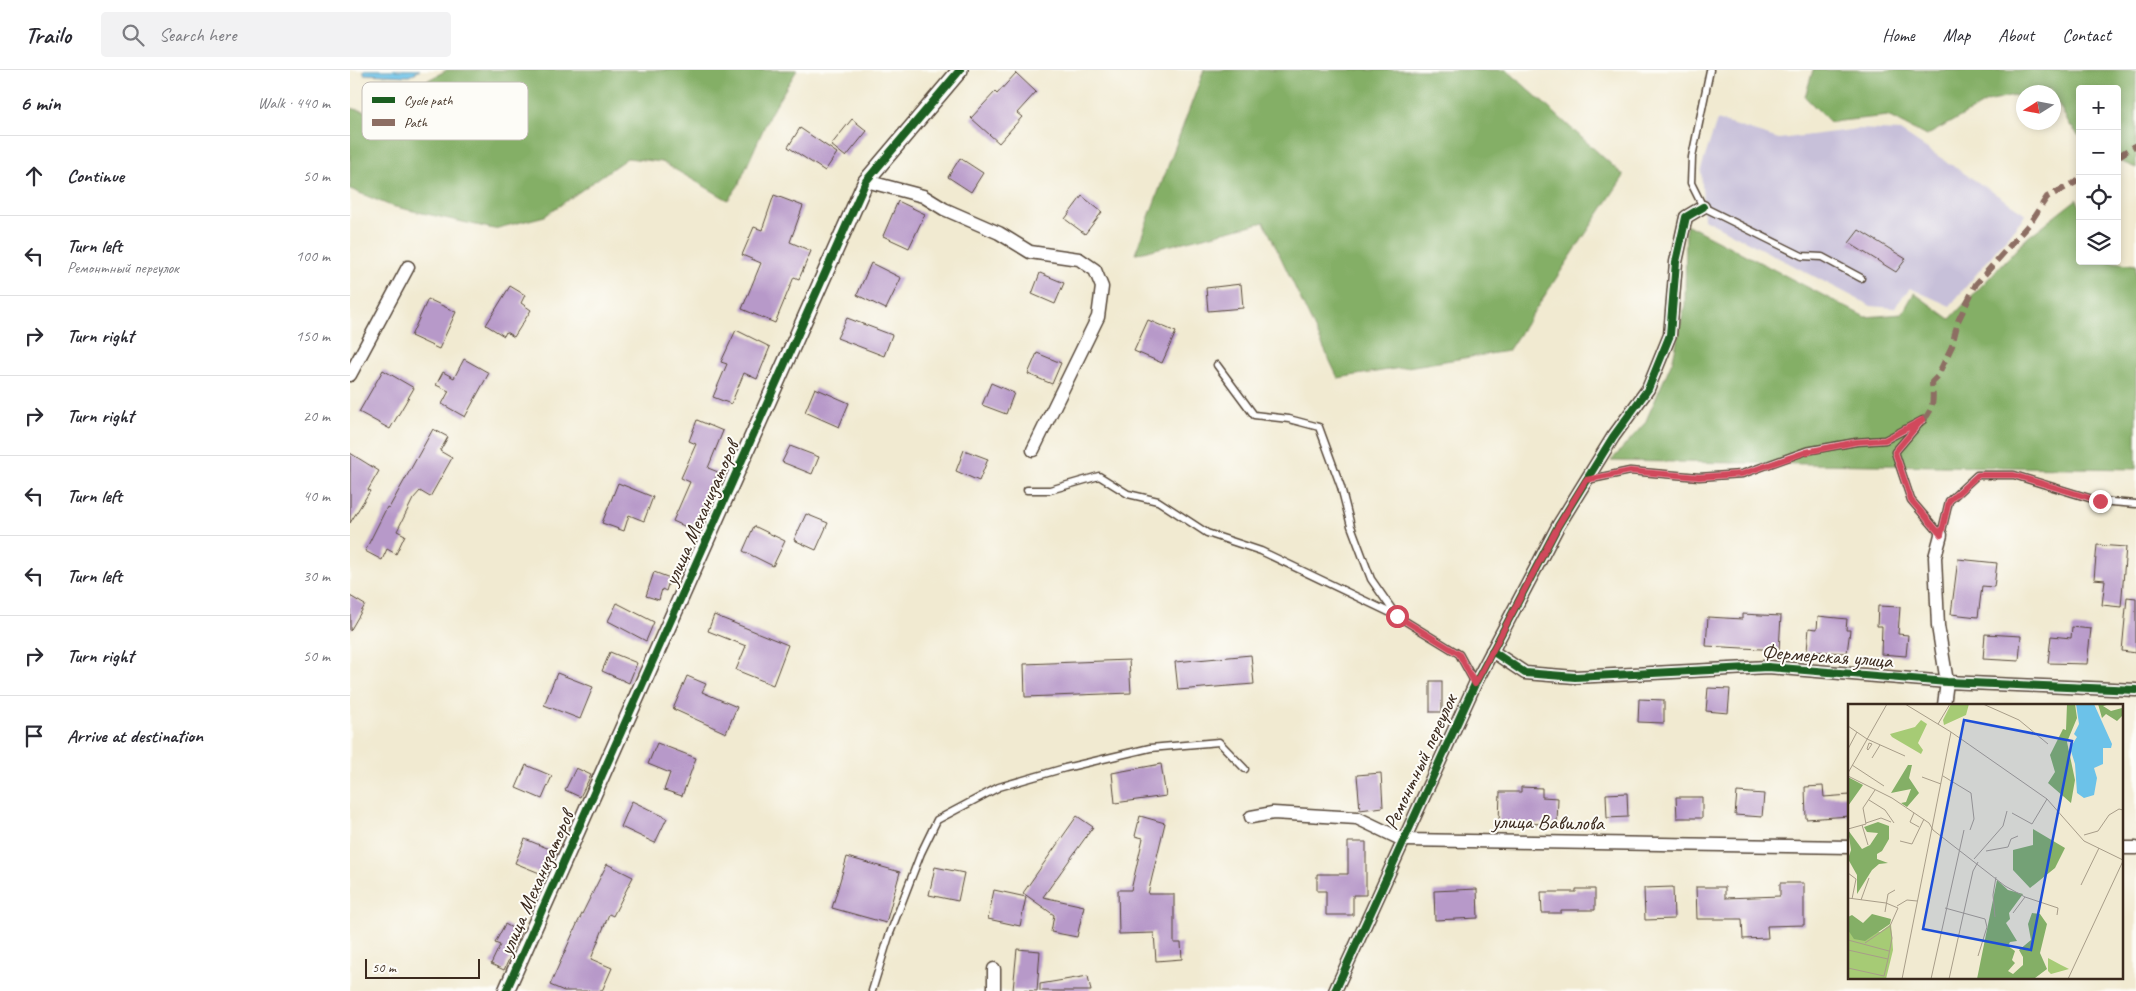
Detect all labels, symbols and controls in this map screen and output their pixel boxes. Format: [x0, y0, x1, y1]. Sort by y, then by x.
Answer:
search box [101, 12, 451, 57]
text: Trailo [25, 20, 71, 50]
icon: search [119, 21, 147, 49]
text: Search here [159, 23, 236, 47]
text: Home [1882, 24, 1915, 46]
text: Map [1943, 24, 1970, 46]
text: About [1998, 24, 2034, 46]
text: Contact [2062, 24, 2111, 46]
legend [362, 82, 528, 140]
north arrow [2016, 85, 2061, 130]
map controls [2076, 85, 2121, 265]
button: + [2076, 85, 2121, 130]
text: 6 min [20, 90, 61, 116]
text: Cycle path [404, 92, 453, 109]
text: Walk · 440 m [258, 93, 330, 113]
text: Path [404, 114, 428, 131]
button: − [2076, 130, 2121, 175]
icon: ahead [20, 162, 48, 190]
text: Continue [67, 164, 124, 188]
text: 50 m [303, 166, 330, 186]
button: locate [2076, 175, 2121, 220]
button: layers [2076, 220, 2121, 265]
text: Turn left [67, 234, 122, 258]
icon: left [20, 242, 48, 270]
text: 100 m [296, 246, 330, 266]
text: Ремонтный переулок [67, 258, 179, 278]
icon: right [20, 322, 48, 350]
text: Turn right [67, 324, 134, 348]
text: 150 m [296, 326, 330, 346]
icon: right [20, 402, 48, 430]
text: Turn right [67, 404, 134, 428]
text: 20 m [303, 406, 330, 426]
street label: улица Механизаторов [657, 433, 746, 591]
icon: left [20, 482, 48, 510]
text: Turn left [67, 484, 122, 508]
text: 40 m [303, 486, 330, 506]
route end [2089, 490, 2112, 513]
icon: left [20, 562, 48, 590]
text: Turn left [67, 564, 122, 588]
text: 30 m [303, 566, 330, 586]
route start [1386, 605, 1409, 628]
street label: Фермерская улица [1761, 638, 1895, 674]
icon: right [20, 642, 48, 670]
text: Turn right [67, 644, 134, 668]
text: 50 m [303, 646, 330, 666]
street label: Ремонтный переулок [1377, 688, 1464, 834]
inset map [1848, 704, 2124, 978]
icon: arrive [20, 722, 48, 750]
text: Arrive at destination [67, 724, 203, 748]
street label: улица Механизаторов [492, 803, 581, 961]
street label: улица Вавилова [1490, 808, 1606, 836]
scale bar [365, 956, 480, 979]
text: 50 m [372, 959, 396, 976]

